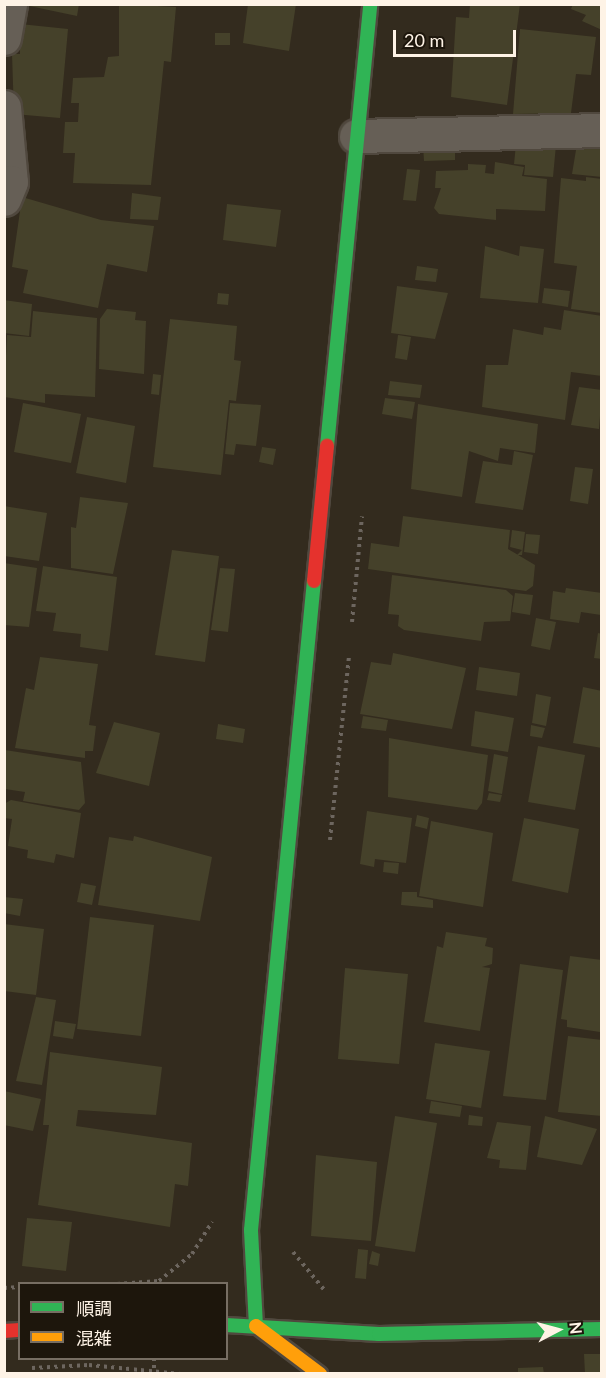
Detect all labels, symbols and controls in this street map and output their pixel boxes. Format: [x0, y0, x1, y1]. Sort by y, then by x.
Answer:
scale bar [396, 18, 519, 56]
text: 20 m [404, 29, 444, 51]
legend [18, 1282, 228, 1360]
text: 順調 [76, 1297, 112, 1319]
north arrow [528, 1300, 588, 1360]
text: N [566, 1321, 586, 1335]
text: 混雑 [76, 1327, 112, 1349]

